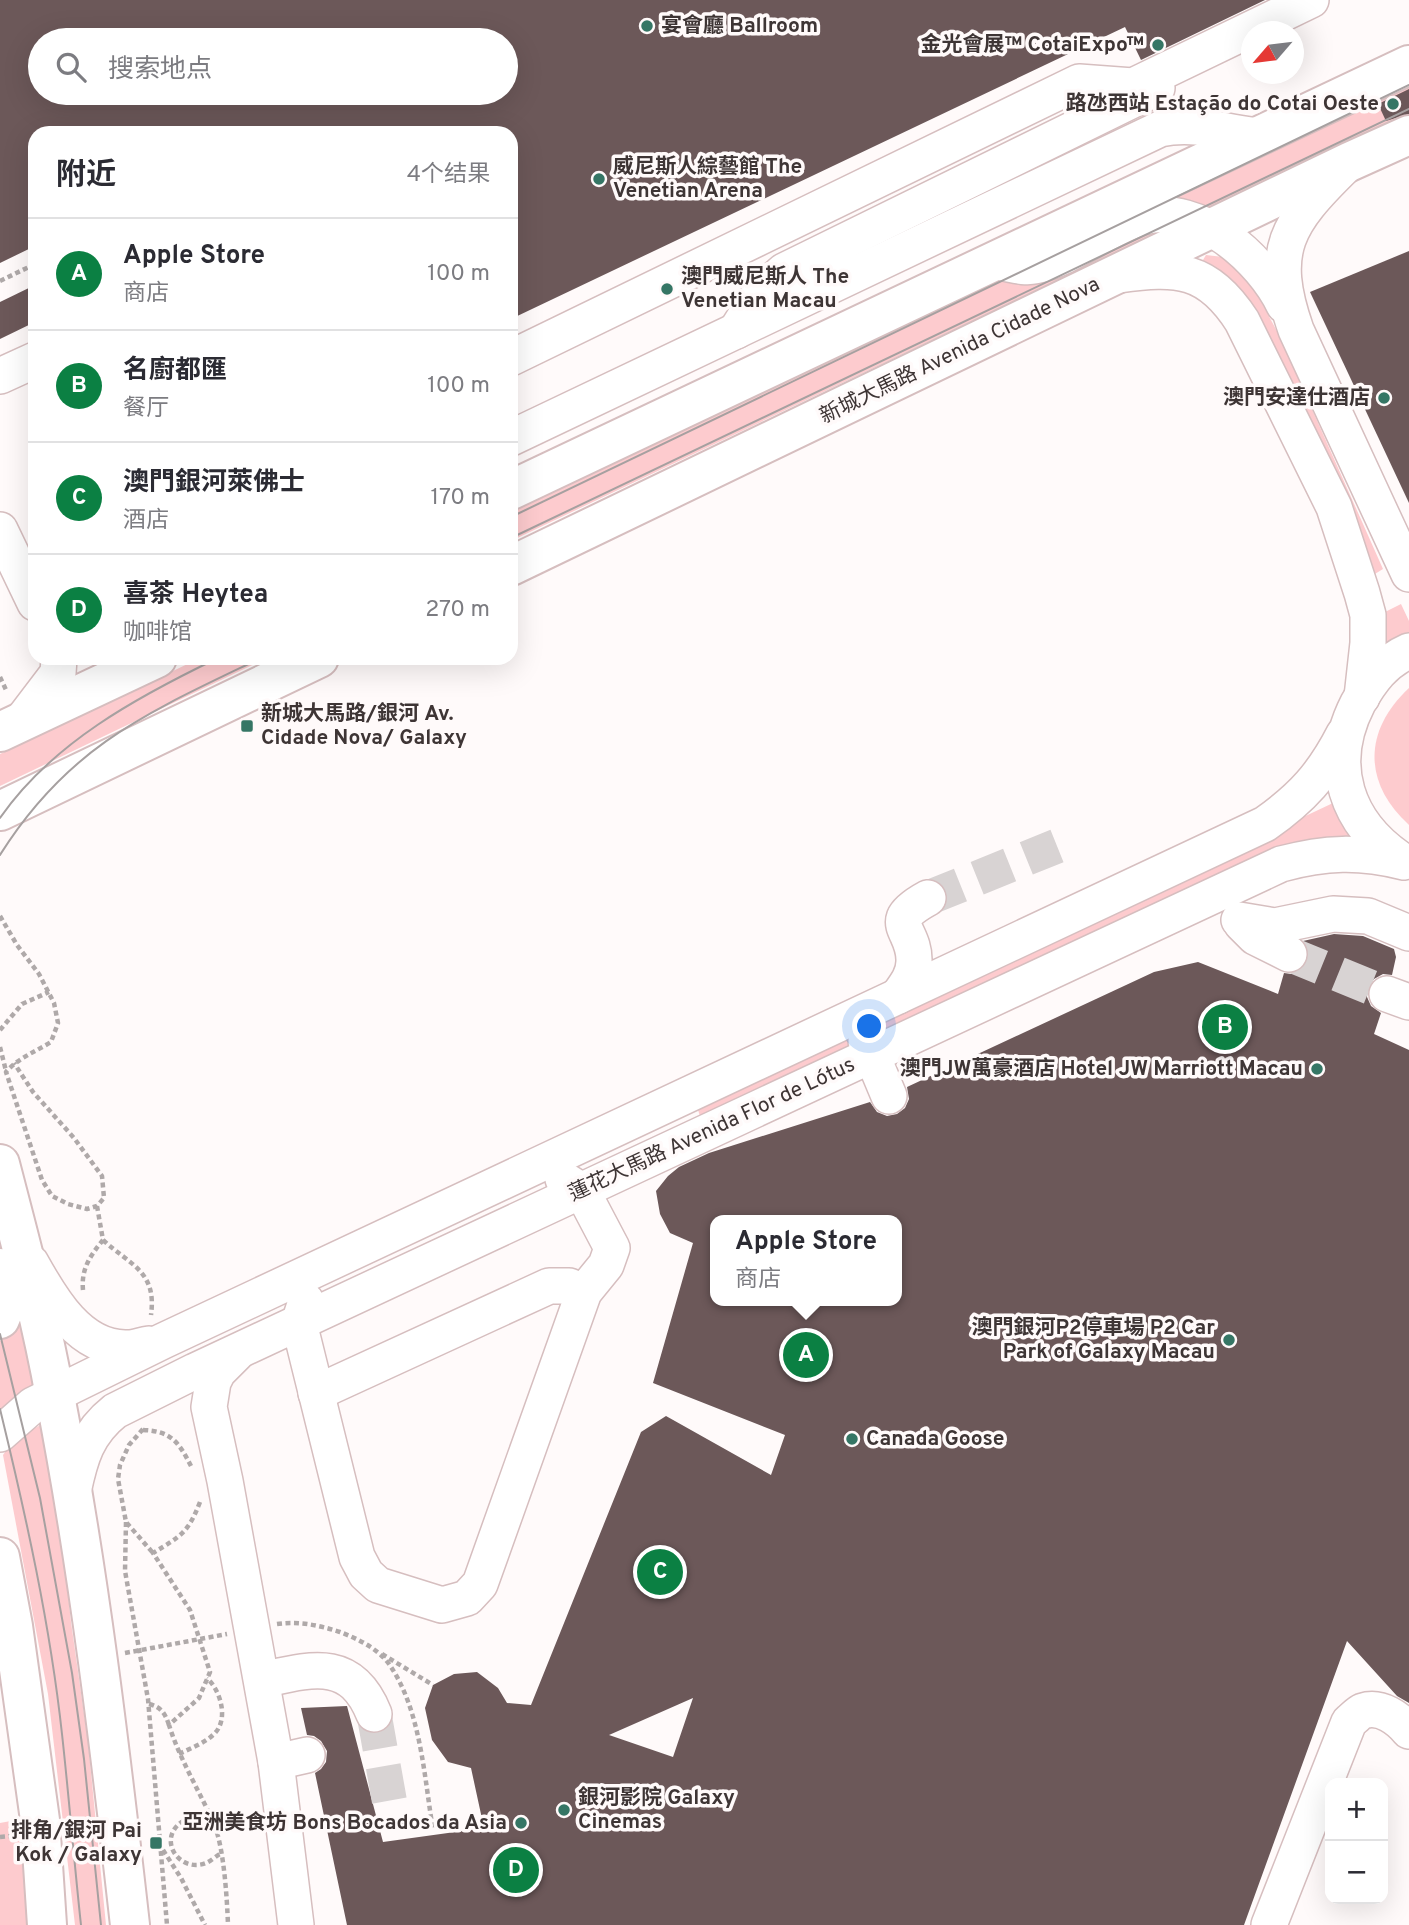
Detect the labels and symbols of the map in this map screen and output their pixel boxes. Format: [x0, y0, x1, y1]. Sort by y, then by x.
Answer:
place label: 宴會廳 Ballroom [661, 13, 818, 40]
marker: 宴會廳 Ballroom [639, 18, 655, 34]
north arrow [1241, 21, 1304, 84]
place label: 金光會展™ CotaiExpo™ [921, 32, 1144, 59]
marker: 金光會展™ CotaiExpo™ [1150, 37, 1166, 53]
place label: 路氹西站 Estação do Cotai Oeste [1065, 91, 1379, 118]
marker: 路氹西站 Estação do Cotai Oeste [1385, 96, 1401, 112]
place label: 威尼斯人綜藝館 The Venetian Arena [613, 154, 802, 205]
marker: 威尼斯人綜藝館 The Venetian Arena [591, 171, 607, 187]
place label: 澳門威尼斯人 The Venetian Macau [681, 264, 849, 315]
street label: 新城大馬路 Avenida Cidade Nova [816, 271, 1104, 431]
marker: 澳門威尼斯人 The Venetian Macau [659, 281, 675, 297]
place label: 澳門安達仕酒店 [1223, 385, 1370, 412]
marker: 澳門安達仕酒店 [1376, 390, 1392, 406]
place label: 新城大馬路/銀河 Av. Cidade Nova/ Galaxy [261, 701, 467, 752]
marker: 新城大馬路/銀河 Av. Cidade Nova/ Galaxy [239, 718, 255, 734]
pin: B [1202, 1001, 1248, 1053]
your location [852, 1009, 886, 1043]
street label: 蓮花大馬路 Avenida Flor de Lótus [565, 1052, 859, 1208]
place label: 澳門JW萬豪酒店 Hotel JW Marriott Macau [900, 1056, 1303, 1083]
marker: 澳門JW萬豪酒店 Hotel JW Marriott Macau [1309, 1061, 1325, 1077]
place label: 澳門銀河P2停車場 P2 Car Park of Galaxy Macau [971, 1315, 1215, 1366]
pin: A [783, 1329, 829, 1381]
marker: 澳門銀河P2停車場 P2 Car Park of Galaxy Macau [1221, 1332, 1237, 1348]
place label: Canada Goose [866, 1426, 1004, 1453]
marker: Canada Goose [844, 1431, 860, 1447]
pin: C [637, 1546, 683, 1598]
place label: 銀河影院 Galaxy Cinemas [578, 1785, 735, 1836]
marker: 銀河影院 Galaxy Cinemas [556, 1802, 572, 1818]
place label: 亞洲美食坊 Bons Bocados da Asia [182, 1810, 507, 1837]
marker: 亞洲美食坊 Bons Bocados da Asia [513, 1815, 529, 1831]
place label: 排角/銀河 Pai Kok / Galaxy [11, 1818, 142, 1869]
marker: 排角/銀河 Pai Kok / Galaxy [148, 1835, 164, 1851]
pin: D [493, 1844, 539, 1896]

